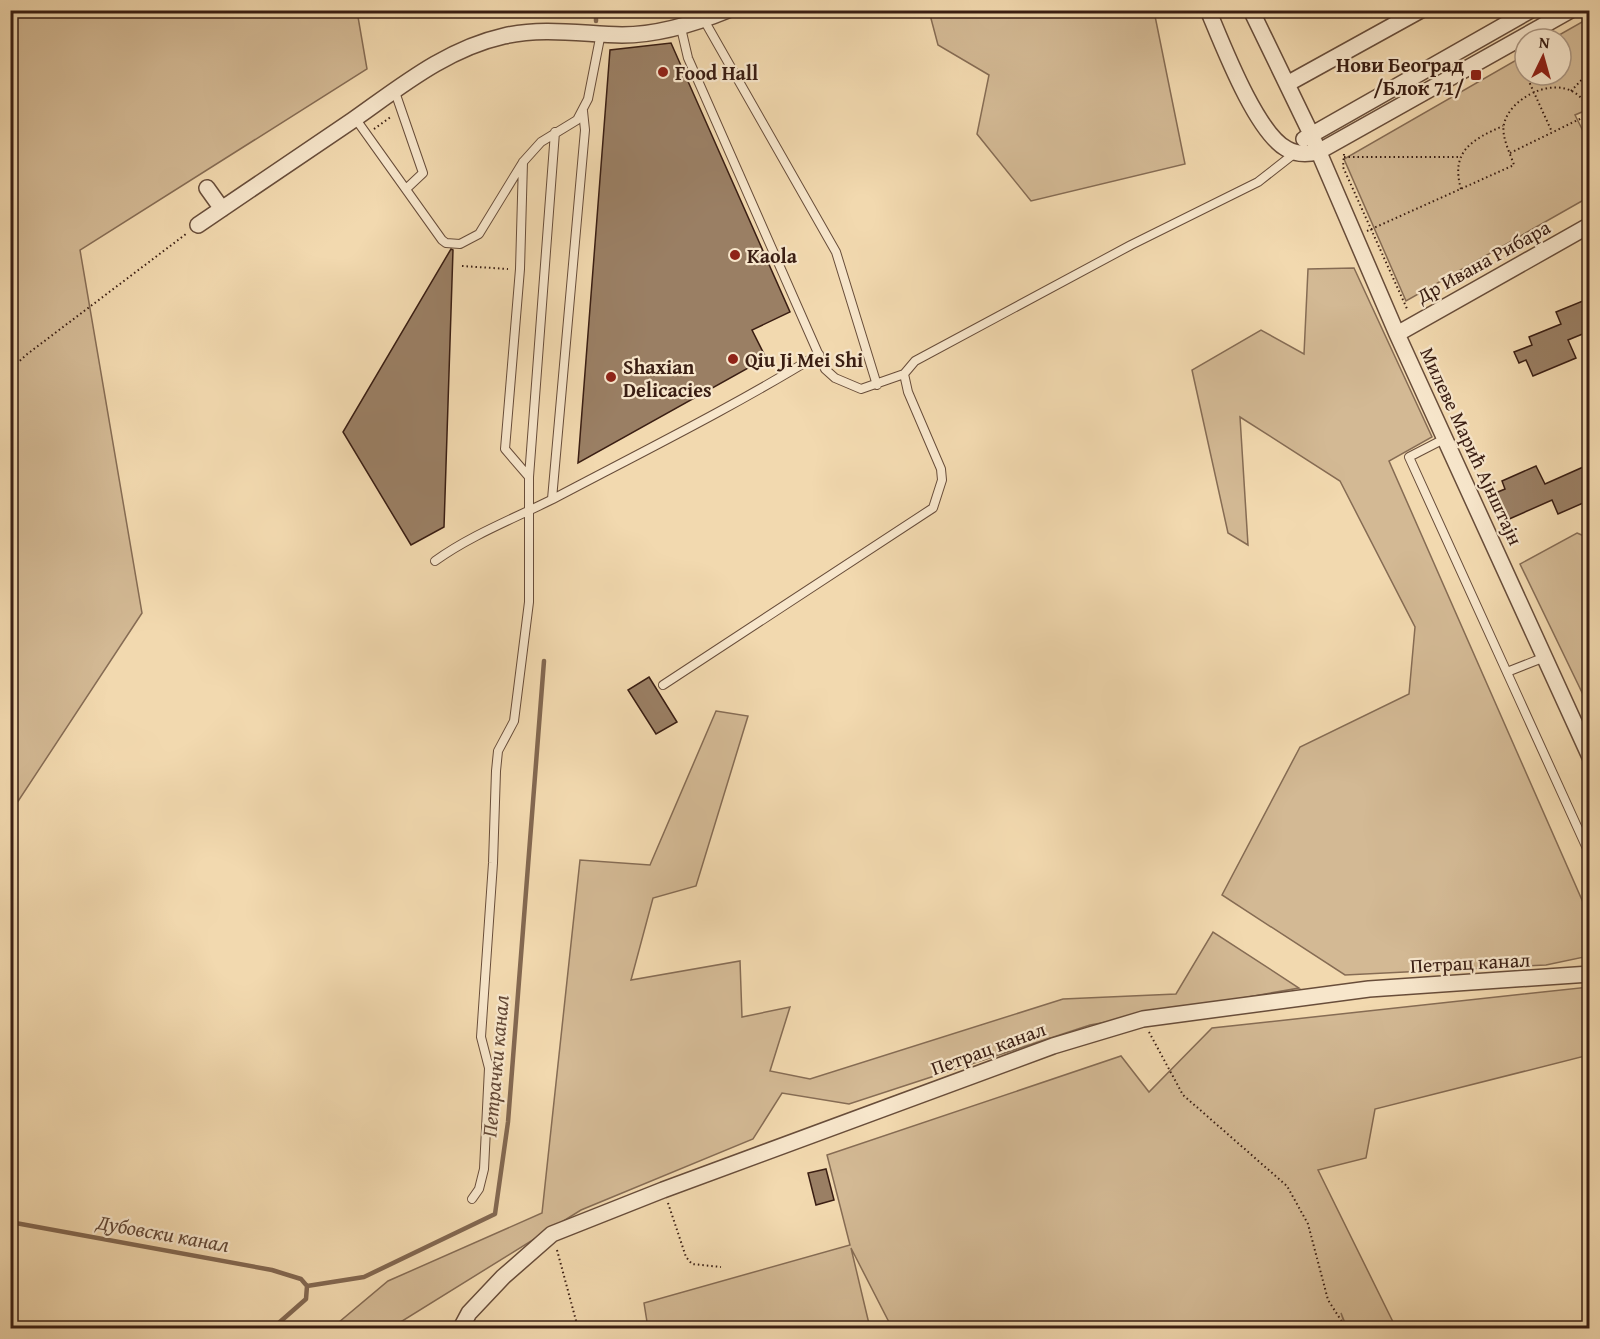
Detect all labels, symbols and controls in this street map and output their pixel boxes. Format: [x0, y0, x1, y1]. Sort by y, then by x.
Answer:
north arrow [1513, 27, 1573, 87]
text: N [1538, 30, 1551, 55]
place label: Нови Београд /Блок 71/ [1336, 50, 1464, 102]
place label: Food Hall [675, 58, 758, 87]
marker: Food Hall [656, 65, 670, 79]
marker: Нови Београд /Блок 71/ [1469, 68, 1483, 82]
street label: Др Ивана Рибара [1410, 212, 1556, 310]
place label: Kaola [747, 241, 798, 270]
marker: Kaola [728, 248, 742, 262]
street label: Милеве Марић Ајнштајн [1413, 342, 1531, 550]
place label: Qiu Ji Mei Shi [745, 345, 863, 374]
place label: Shaxian Delicacies [623, 352, 712, 404]
marker: Qiu Ji Mei Shi [726, 352, 740, 366]
marker: Shaxian Delicacies [604, 370, 618, 384]
street label: Петрац канал [1409, 944, 1531, 980]
water label: Петрачки канал [473, 993, 517, 1138]
street label: Петрац канал [927, 1014, 1049, 1082]
water label: Дубовски канал [93, 1206, 232, 1260]

